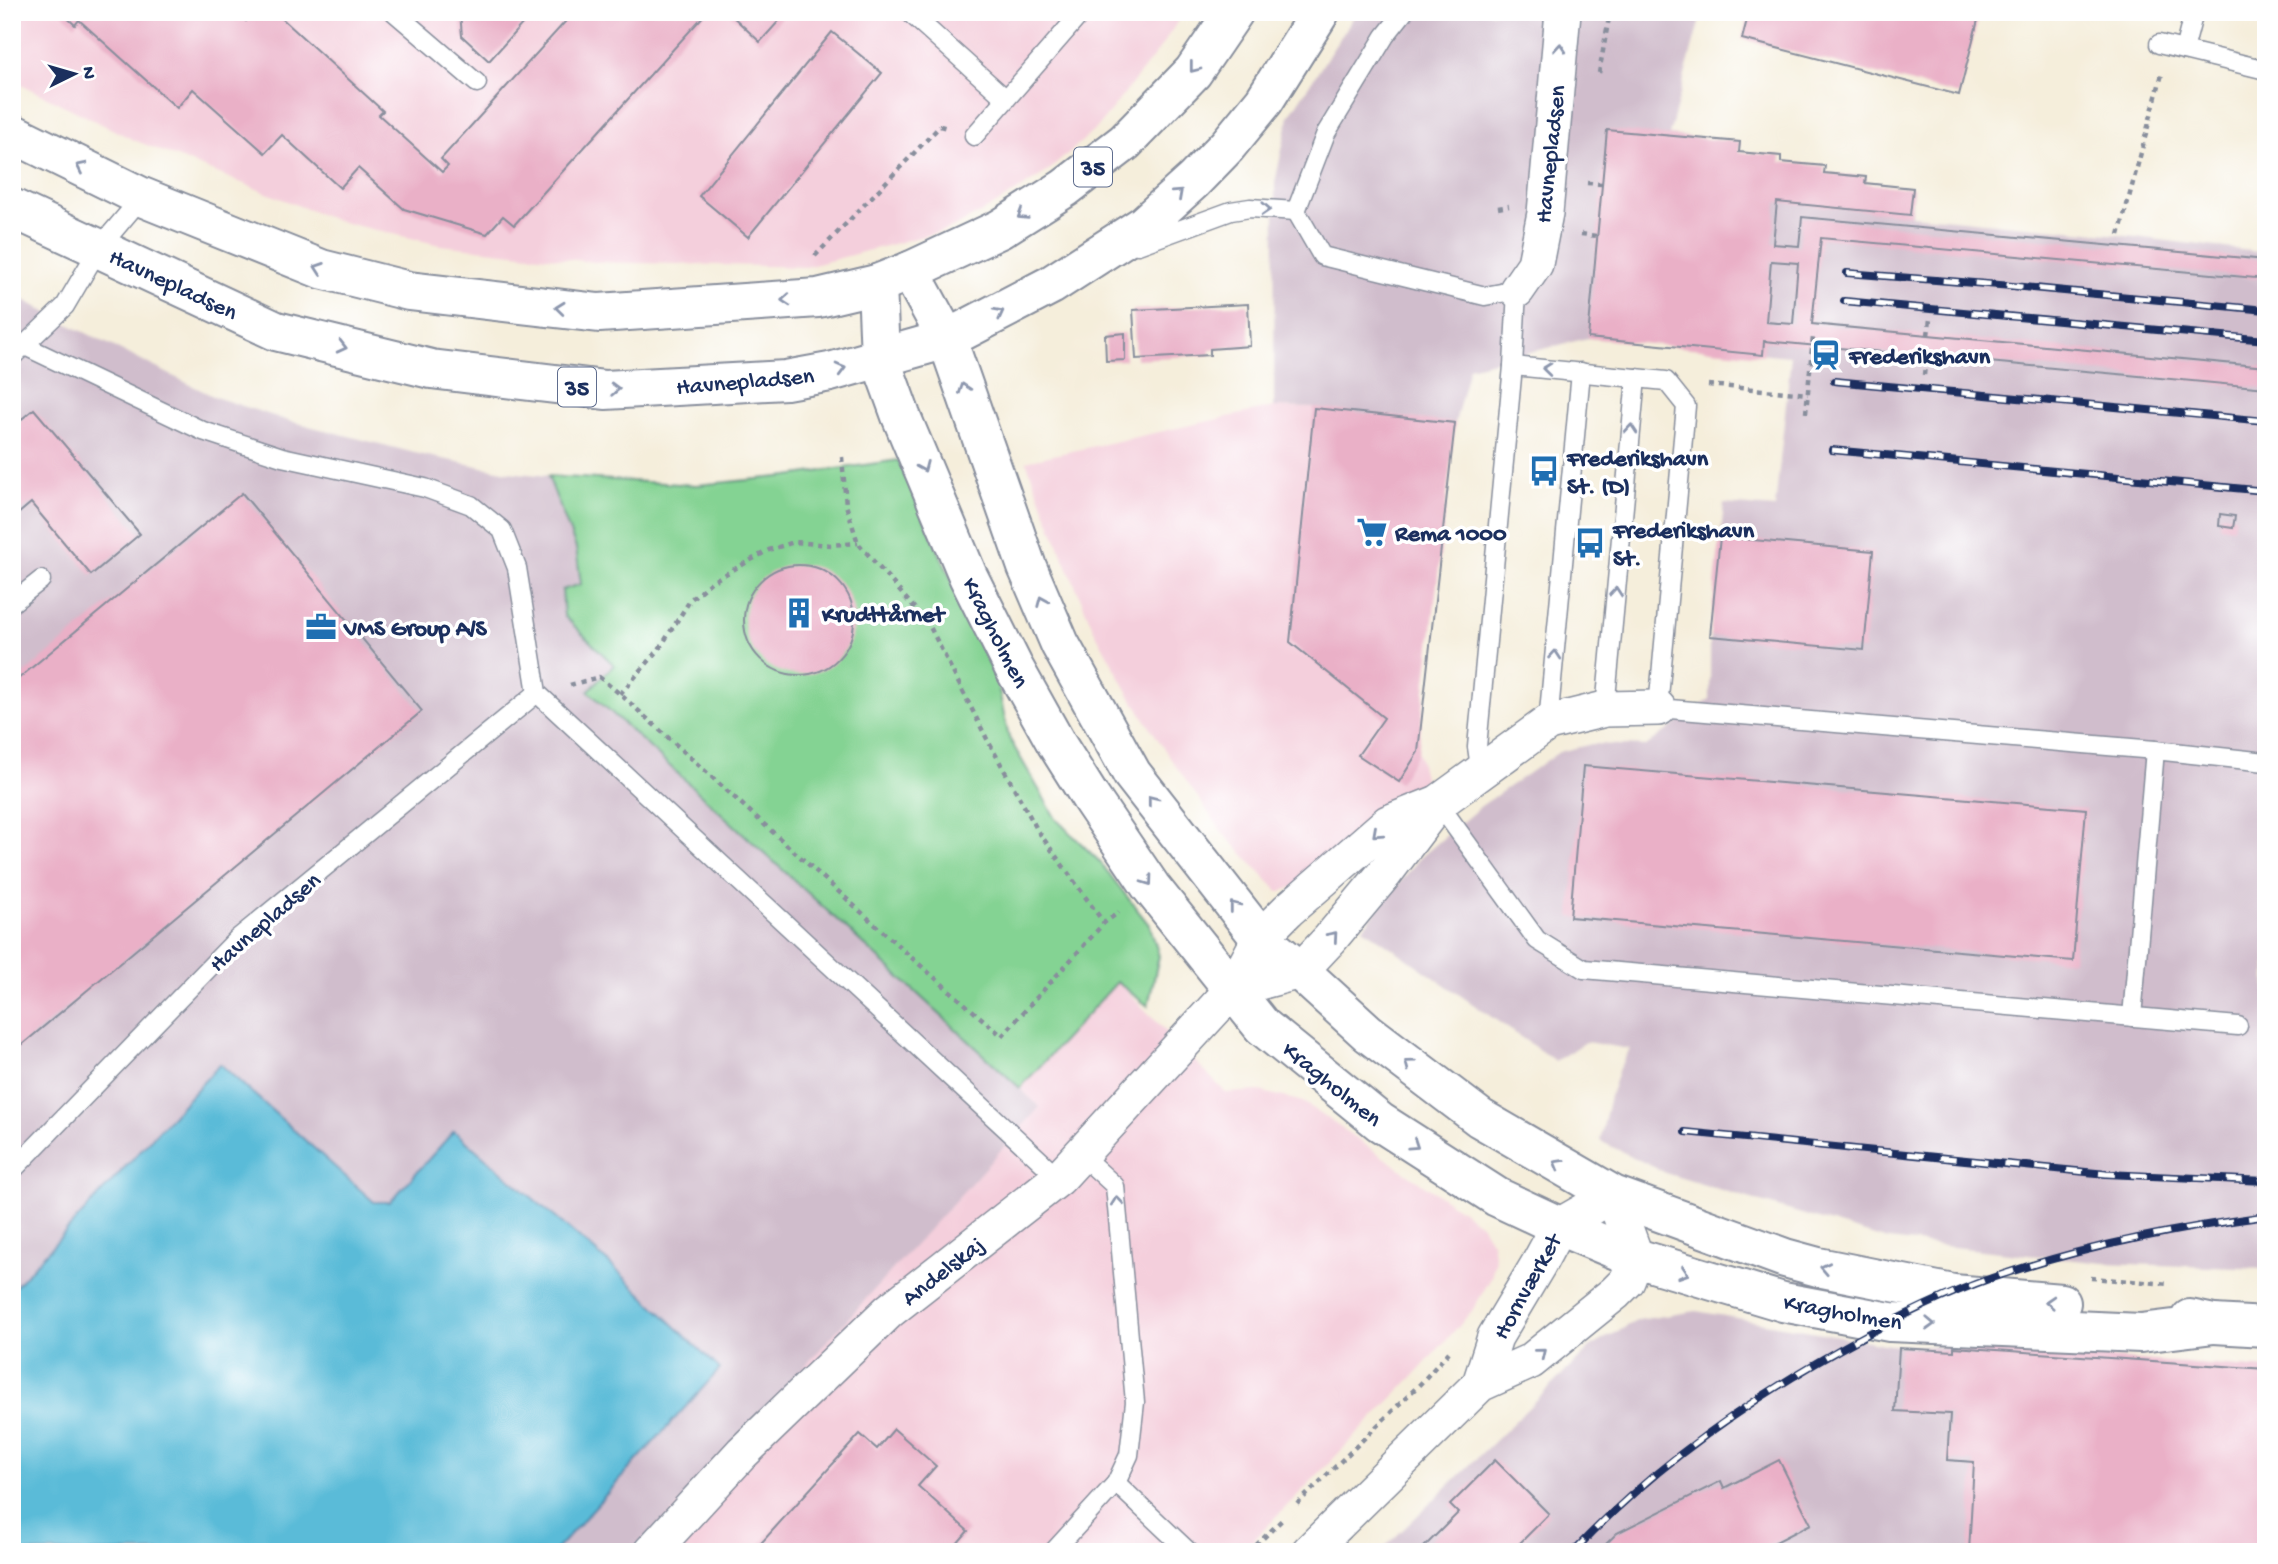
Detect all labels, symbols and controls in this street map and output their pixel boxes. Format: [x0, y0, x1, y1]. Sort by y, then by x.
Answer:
north arrow [38, 38, 108, 108]
one-way arrow [1552, 43, 1567, 54]
one-way arrow [1190, 60, 1203, 72]
text: N [75, 66, 99, 80]
street label: Havnepladsen [1531, 83, 1574, 225]
road number: 35 [1074, 148, 1112, 186]
one-way arrow [76, 161, 88, 175]
one-way arrow [1170, 190, 1183, 202]
one-way arrow [1261, 201, 1272, 216]
one-way arrow [1017, 206, 1030, 219]
street label: Havnepladsen [104, 244, 242, 329]
one-way arrow [314, 262, 326, 276]
one-way arrow [781, 293, 792, 308]
one-way arrow [554, 301, 565, 316]
one-way arrow [991, 307, 1004, 321]
station icon: Frederikshavn [1809, 338, 1843, 372]
one-way arrow [336, 339, 348, 353]
place label: Frederikshavn [1848, 344, 1991, 373]
one-way arrow [1541, 362, 1552, 377]
street label: Havnepladsen [675, 363, 816, 404]
one-way arrow [835, 363, 847, 377]
road number: 35 [558, 368, 596, 406]
one-way arrow [610, 382, 621, 397]
one-way arrow [958, 382, 972, 394]
one-way arrow [1623, 423, 1638, 434]
place label: Frederikshavn St. (D) [1566, 446, 1709, 503]
bus stop icon: Frederikshavn St. (D) [1527, 454, 1561, 488]
one-way arrow [915, 460, 929, 473]
supermarket icon: Rema 1000 [1355, 515, 1389, 549]
place label: Frederikshavn St. [1612, 518, 1755, 575]
place label: Rema 1000 [1394, 521, 1507, 550]
bus stop icon: Frederikshavn St. [1573, 526, 1607, 560]
street label: Kragholmen [954, 573, 1034, 694]
one-way arrow [1609, 586, 1624, 598]
building icon: Krudttårnet [782, 596, 816, 630]
one-way arrow [1036, 596, 1050, 608]
place label: Krudttårnet [821, 602, 946, 631]
office icon: VMS Group A/S [304, 610, 338, 644]
place label: VMS Group A/S [343, 616, 488, 645]
one-way arrow [1547, 650, 1562, 661]
one-way arrow [1147, 795, 1160, 807]
one-way arrow [1372, 825, 1385, 837]
street label: Havnepladsen [205, 867, 329, 980]
one-way arrow [1140, 873, 1152, 886]
one-way arrow [1230, 902, 1243, 914]
one-way arrow [1325, 931, 1337, 944]
street label: Kragholmen [1275, 1037, 1387, 1135]
one-way arrow [1404, 1059, 1416, 1072]
one-way arrow [1406, 1136, 1419, 1149]
one-way arrow [1553, 1159, 1566, 1172]
one-way arrow [1109, 1196, 1124, 1207]
street label: Hornværket [1488, 1228, 1571, 1346]
street label: Andelskaj [897, 1231, 991, 1314]
one-way arrow [1819, 1262, 1831, 1277]
one-way arrow [1678, 1265, 1690, 1280]
street label: Kragholmen [1781, 1290, 1905, 1339]
one-way arrow [2044, 1295, 2055, 1310]
one-way arrow [1925, 1316, 1936, 1331]
one-way arrow [1532, 1349, 1545, 1361]

